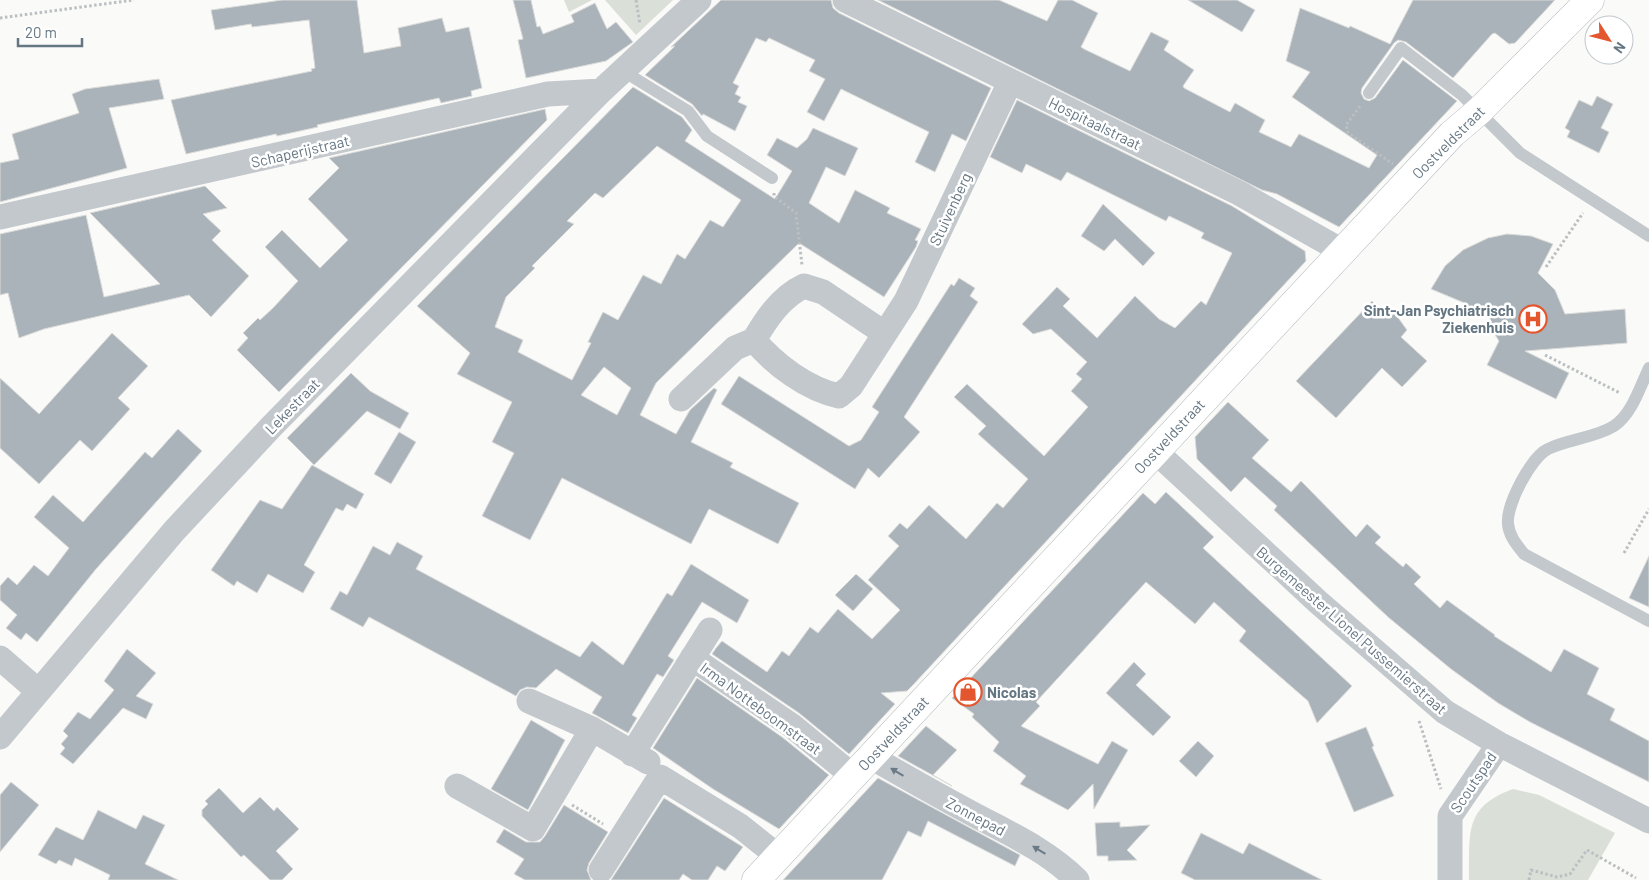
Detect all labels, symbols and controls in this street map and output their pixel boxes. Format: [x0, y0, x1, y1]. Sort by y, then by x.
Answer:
scale bar [18, 15, 81, 47]
north arrow [1584, 15, 1634, 65]
text: 20 m [25, 23, 57, 41]
text: N [1610, 39, 1630, 57]
street label: Hospitaalstraat [1046, 93, 1144, 153]
street label: Oostveldstraat [1408, 102, 1488, 182]
street label: Schaperijstraat [249, 131, 351, 171]
street label: Stuivenberg [925, 170, 975, 248]
place label: Sint-Jan Psychiatrisch Ziekenhuis [1364, 301, 1514, 336]
hospital icon: Sint-Jan Psychiatrisch Ziekenhuis [1518, 304, 1548, 334]
street label: Lekestraat [261, 374, 323, 438]
street label: Oostveldstraat [1130, 395, 1208, 477]
street label: Burgemeester Lionel Pussemierstraat [1253, 542, 1451, 718]
street label: Irma Notteboomstraat [697, 658, 825, 758]
shop icon: Nicolas [953, 677, 983, 707]
place label: Nicolas [987, 683, 1037, 701]
street label: Oostveldstraat [854, 692, 932, 774]
street label: Scoutspad [1446, 748, 1500, 816]
one-way arrow [890, 768, 903, 777]
street label: Zonnepad [943, 793, 1009, 839]
one-way arrow [1033, 845, 1046, 854]

